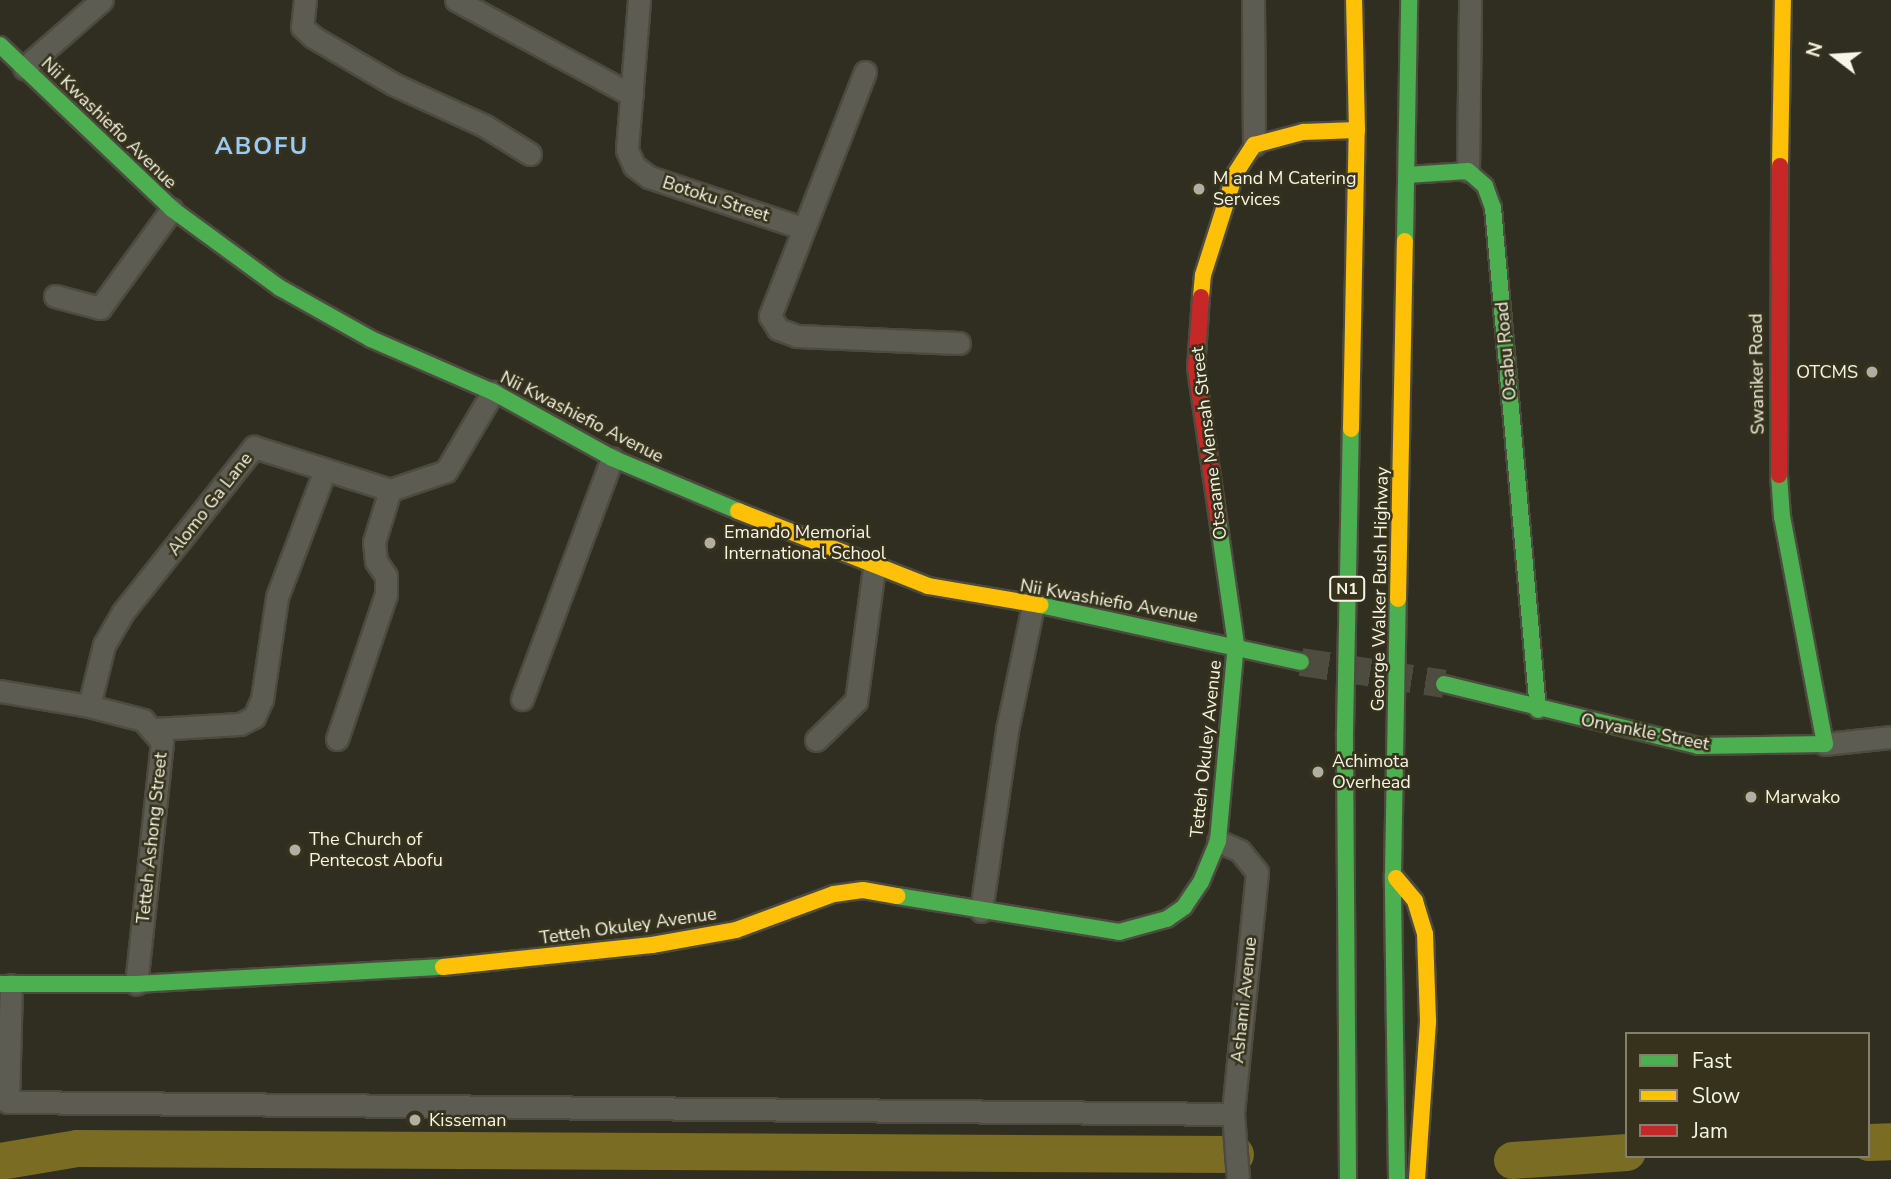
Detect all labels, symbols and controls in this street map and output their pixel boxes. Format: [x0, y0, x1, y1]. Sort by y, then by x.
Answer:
north arrow [1800, 21, 1870, 91]
text: N [1800, 39, 1829, 60]
street label: Nii Kwashiefio Avenue [37, 53, 181, 193]
district label: ABOFU [215, 133, 309, 161]
place label: M and M Catering Services [1213, 168, 1356, 210]
street label: Botoku Street [660, 172, 772, 226]
marker: M and M Catering Services [1191, 181, 1207, 197]
street label: Osabu Road [1491, 301, 1521, 401]
street label: Swaniker Road [1745, 313, 1769, 435]
street label: Otsaame Mensah Street [1186, 345, 1232, 541]
place label: OTCMS [1796, 361, 1858, 383]
marker: OTCMS [1864, 364, 1880, 380]
street label: Nii Kwashiefio Avenue [497, 366, 667, 468]
street label: Alomo Ga Lane [163, 448, 257, 560]
street label: George Walker Bush Highway [1367, 466, 1393, 712]
place label: Emando Memorial International School [724, 522, 886, 564]
marker: Emando Memorial International School [702, 535, 718, 551]
street label: Nii Kwashiefio Avenue [1018, 575, 1200, 627]
road number: N1 [1328, 576, 1366, 602]
street label: Tetteh Okuley Avenue [1186, 659, 1226, 839]
street label: Onyankle Street [1579, 709, 1711, 755]
street label: Tetteh Ashong Street [132, 751, 172, 925]
place label: Achimota Overhead [1332, 751, 1411, 794]
marker: Achimota Overhead [1310, 764, 1326, 780]
place label: Marwako [1765, 786, 1840, 808]
marker: Marwako [1743, 789, 1759, 805]
place label: The Church of Pentecost Abofu [309, 829, 443, 872]
marker: The Church of Pentecost Abofu [287, 842, 303, 858]
street label: Tetteh Okuley Avenue [538, 903, 718, 949]
street label: Ashami Avenue [1227, 936, 1261, 1064]
legend [1625, 1032, 1870, 1158]
text: Fast [1692, 1047, 1732, 1075]
text: Slow [1692, 1082, 1740, 1110]
place label: Kisseman [429, 1109, 506, 1131]
marker: Kisseman [407, 1112, 423, 1128]
text: Jam [1692, 1117, 1728, 1145]

